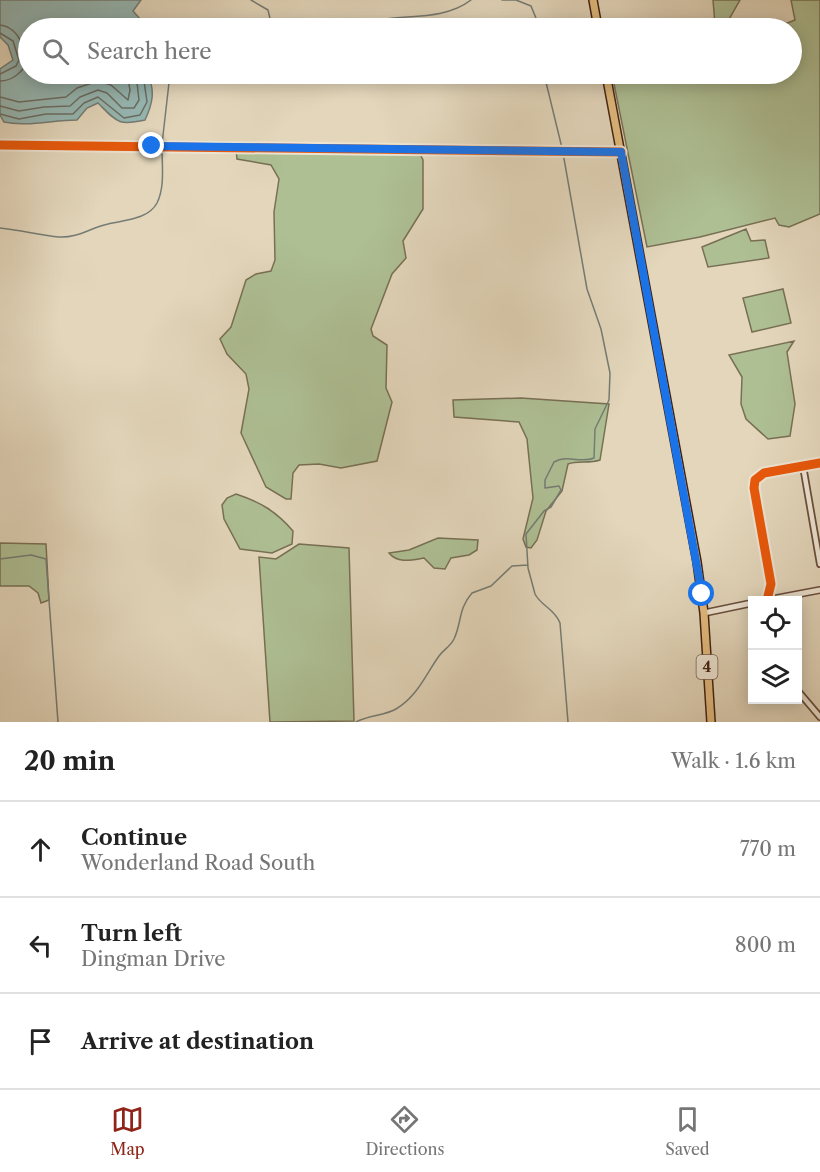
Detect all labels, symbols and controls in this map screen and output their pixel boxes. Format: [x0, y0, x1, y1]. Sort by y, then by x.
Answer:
search box [18, 18, 802, 84]
icon: search [39, 35, 72, 68]
text: Search here [87, 38, 212, 65]
route end [138, 132, 164, 158]
route start [688, 580, 714, 606]
map controls [748, 596, 802, 704]
button: locate [748, 596, 802, 650]
button: layers [748, 650, 802, 704]
road number: 4 [696, 655, 718, 679]
text: 20 min [24, 745, 115, 777]
text: Walk · 1.6 km [671, 749, 796, 773]
text: Continue [81, 824, 187, 851]
icon: ahead [24, 833, 57, 866]
text: 770 m [740, 837, 796, 861]
text: Wonderland Road South [81, 851, 315, 875]
text: Turn left [81, 920, 182, 947]
icon: left [24, 929, 57, 962]
text: 800 m [735, 933, 796, 957]
text: Dingman Drive [81, 947, 225, 971]
icon: arrive [24, 1025, 57, 1058]
text: Arrive at destination [81, 1028, 314, 1055]
tab: Map [110, 1103, 145, 1159]
tab: Directions [365, 1103, 444, 1159]
tab: Saved [665, 1103, 710, 1159]

